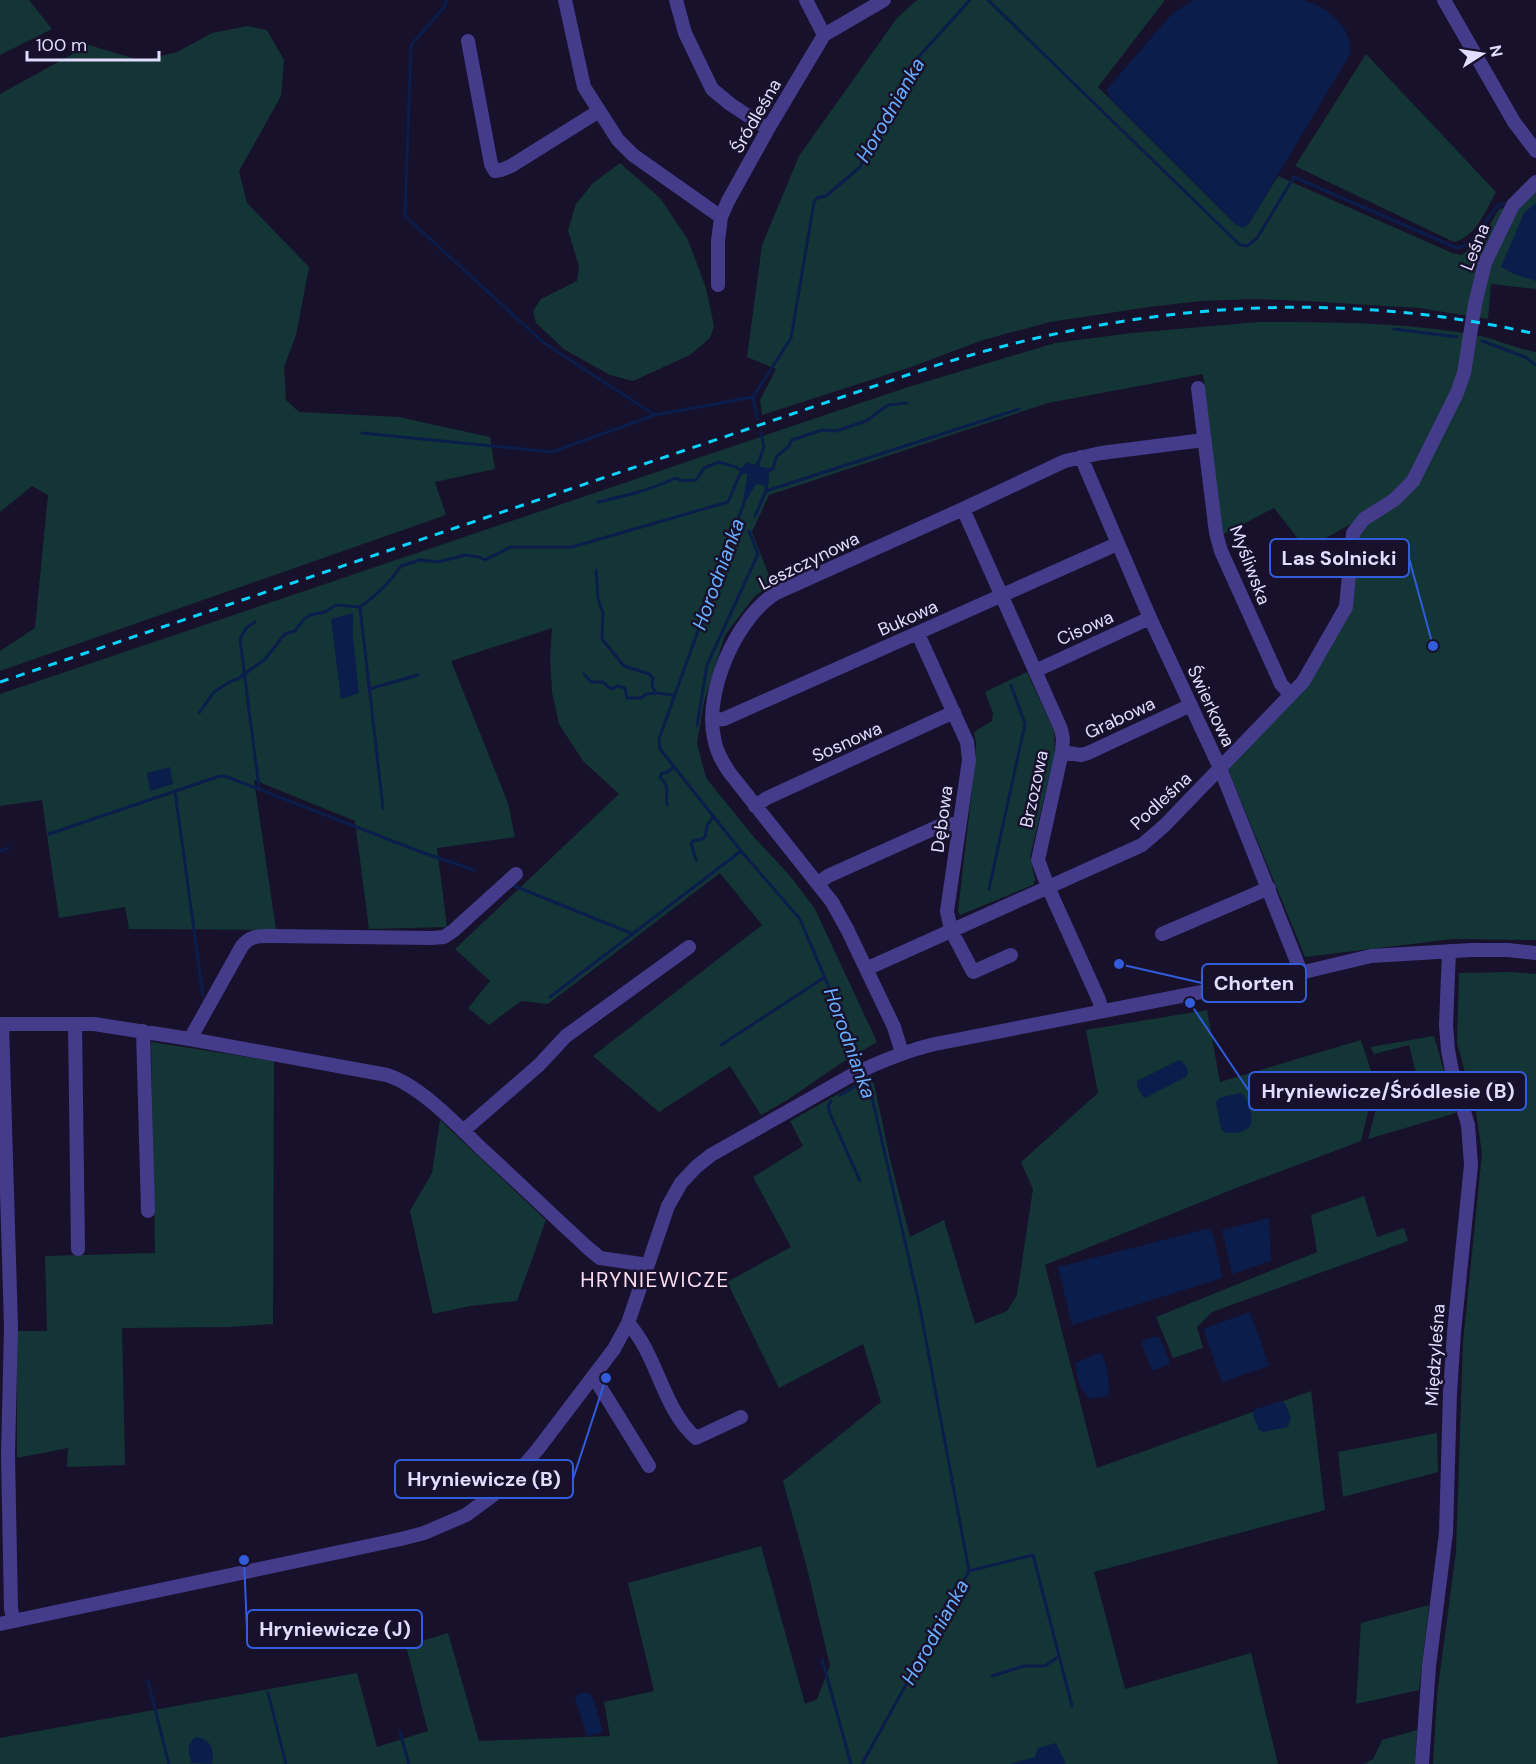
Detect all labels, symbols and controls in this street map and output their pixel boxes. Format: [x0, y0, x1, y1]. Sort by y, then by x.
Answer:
scale bar [27, 24, 159, 62]
north arrow [1452, 24, 1512, 84]
text: 100 m [36, 33, 87, 57]
text: N [1485, 43, 1508, 59]
water label: Horodnianka [850, 53, 930, 167]
street label: Śródleśna [725, 74, 787, 158]
street label: Leśna [1455, 220, 1495, 274]
water label: Horodnianka [686, 515, 750, 633]
street label: Myśliwska [1224, 522, 1276, 608]
street label: Leszczynowa [755, 526, 863, 596]
callout: Las Solnicki [1270, 539, 1409, 577]
text: Las Solnicki [1282, 545, 1396, 571]
street label: Bukowa [874, 594, 942, 642]
street label: Cisowa [1053, 605, 1117, 651]
street label: Świerkowa [1182, 661, 1240, 751]
street label: Grabowa [1081, 691, 1159, 745]
street label: Sosnowa [808, 716, 886, 768]
street label: Brzozowa [1014, 748, 1054, 830]
street label: Podleśna [1125, 767, 1197, 835]
street label: Dębowa [925, 784, 959, 854]
callout: Chorten [1202, 964, 1306, 1002]
text: Chorten [1214, 970, 1294, 996]
water label: Horodnianka [818, 984, 882, 1102]
callout: Hryniewicze/Śródlesie (B) [1249, 1072, 1526, 1110]
text: Hryniewicze/Śródlesie (B) [1261, 1078, 1515, 1104]
district label: HRYNIEWICZE [580, 1266, 730, 1294]
street label: Międzyleśna [1419, 1303, 1451, 1407]
callout: Hryniewicze (B) [395, 1460, 573, 1498]
text: Hryniewicze (B) [407, 1466, 561, 1492]
water label: Horodnianka [895, 1575, 975, 1689]
callout: Hryniewicze (J) [247, 1610, 422, 1648]
text: Hryniewicze (J) [259, 1616, 411, 1642]

